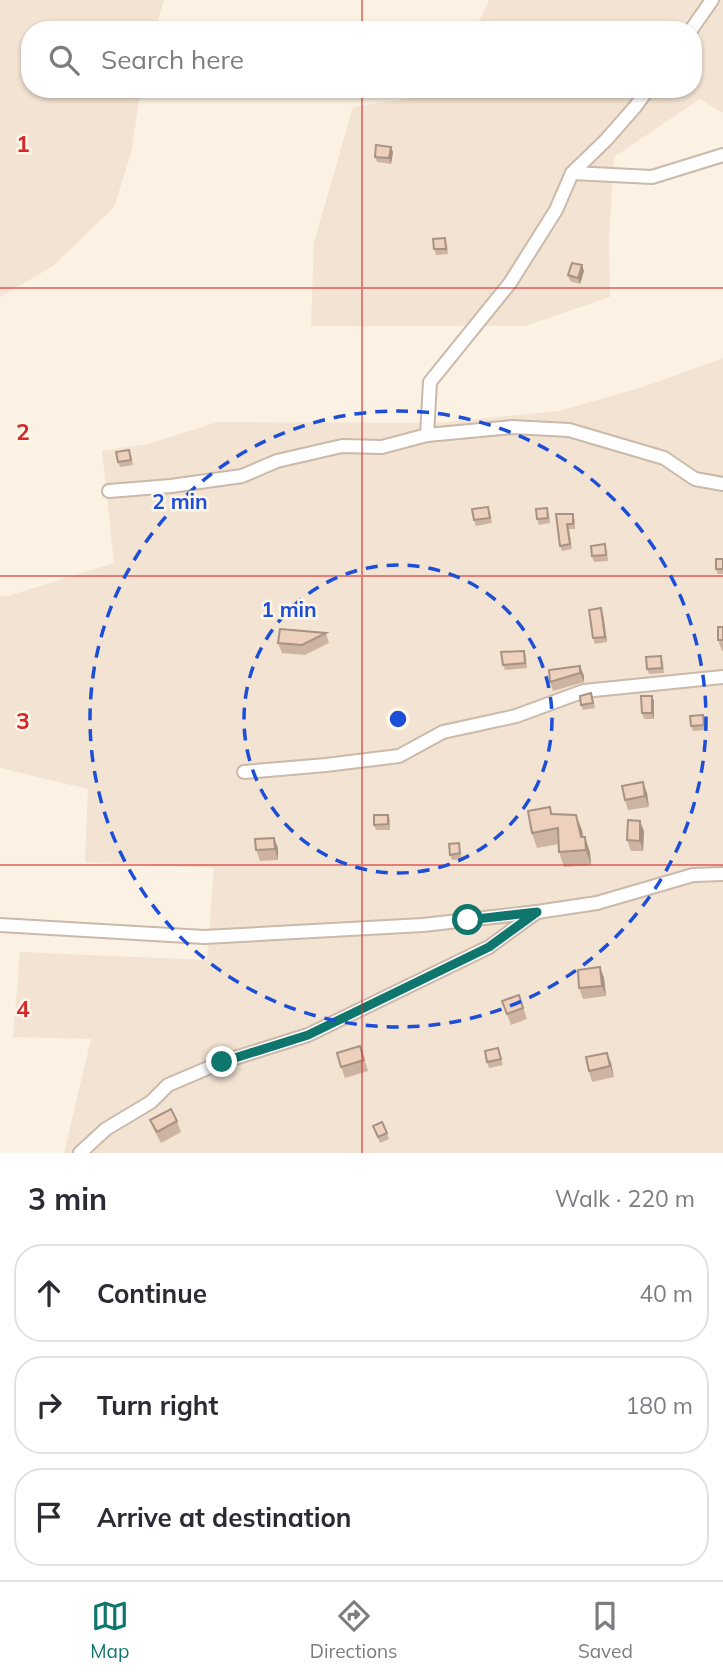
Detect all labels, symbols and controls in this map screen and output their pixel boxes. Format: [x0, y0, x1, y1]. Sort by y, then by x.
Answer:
search box [21, 21, 702, 98]
icon: search [45, 41, 83, 79]
text: Search here [101, 43, 244, 76]
text: 1 [16, 129, 30, 158]
text: 2 [16, 417, 30, 446]
text: 2 min [152, 488, 208, 514]
text: 1 min [261, 596, 317, 622]
text: 3 [16, 706, 30, 735]
centre of rings [386, 707, 410, 731]
route start [452, 904, 483, 935]
text: 4 [16, 994, 30, 1023]
route end [206, 1046, 237, 1077]
text: 3 min [28, 1180, 107, 1218]
text: Walk · 220 m [555, 1184, 695, 1213]
icon: ahead [30, 1274, 68, 1312]
text: Continue [97, 1277, 207, 1310]
text: 40 m [639, 1279, 693, 1308]
icon: right [30, 1386, 68, 1424]
text: Turn right [97, 1389, 218, 1422]
text: 180 m [625, 1391, 693, 1420]
icon: arrive [30, 1498, 68, 1536]
text: Arrive at destination [97, 1501, 352, 1534]
tab: Map [90, 1597, 129, 1663]
tab: Directions [310, 1597, 398, 1663]
tab: Saved [578, 1597, 633, 1663]

